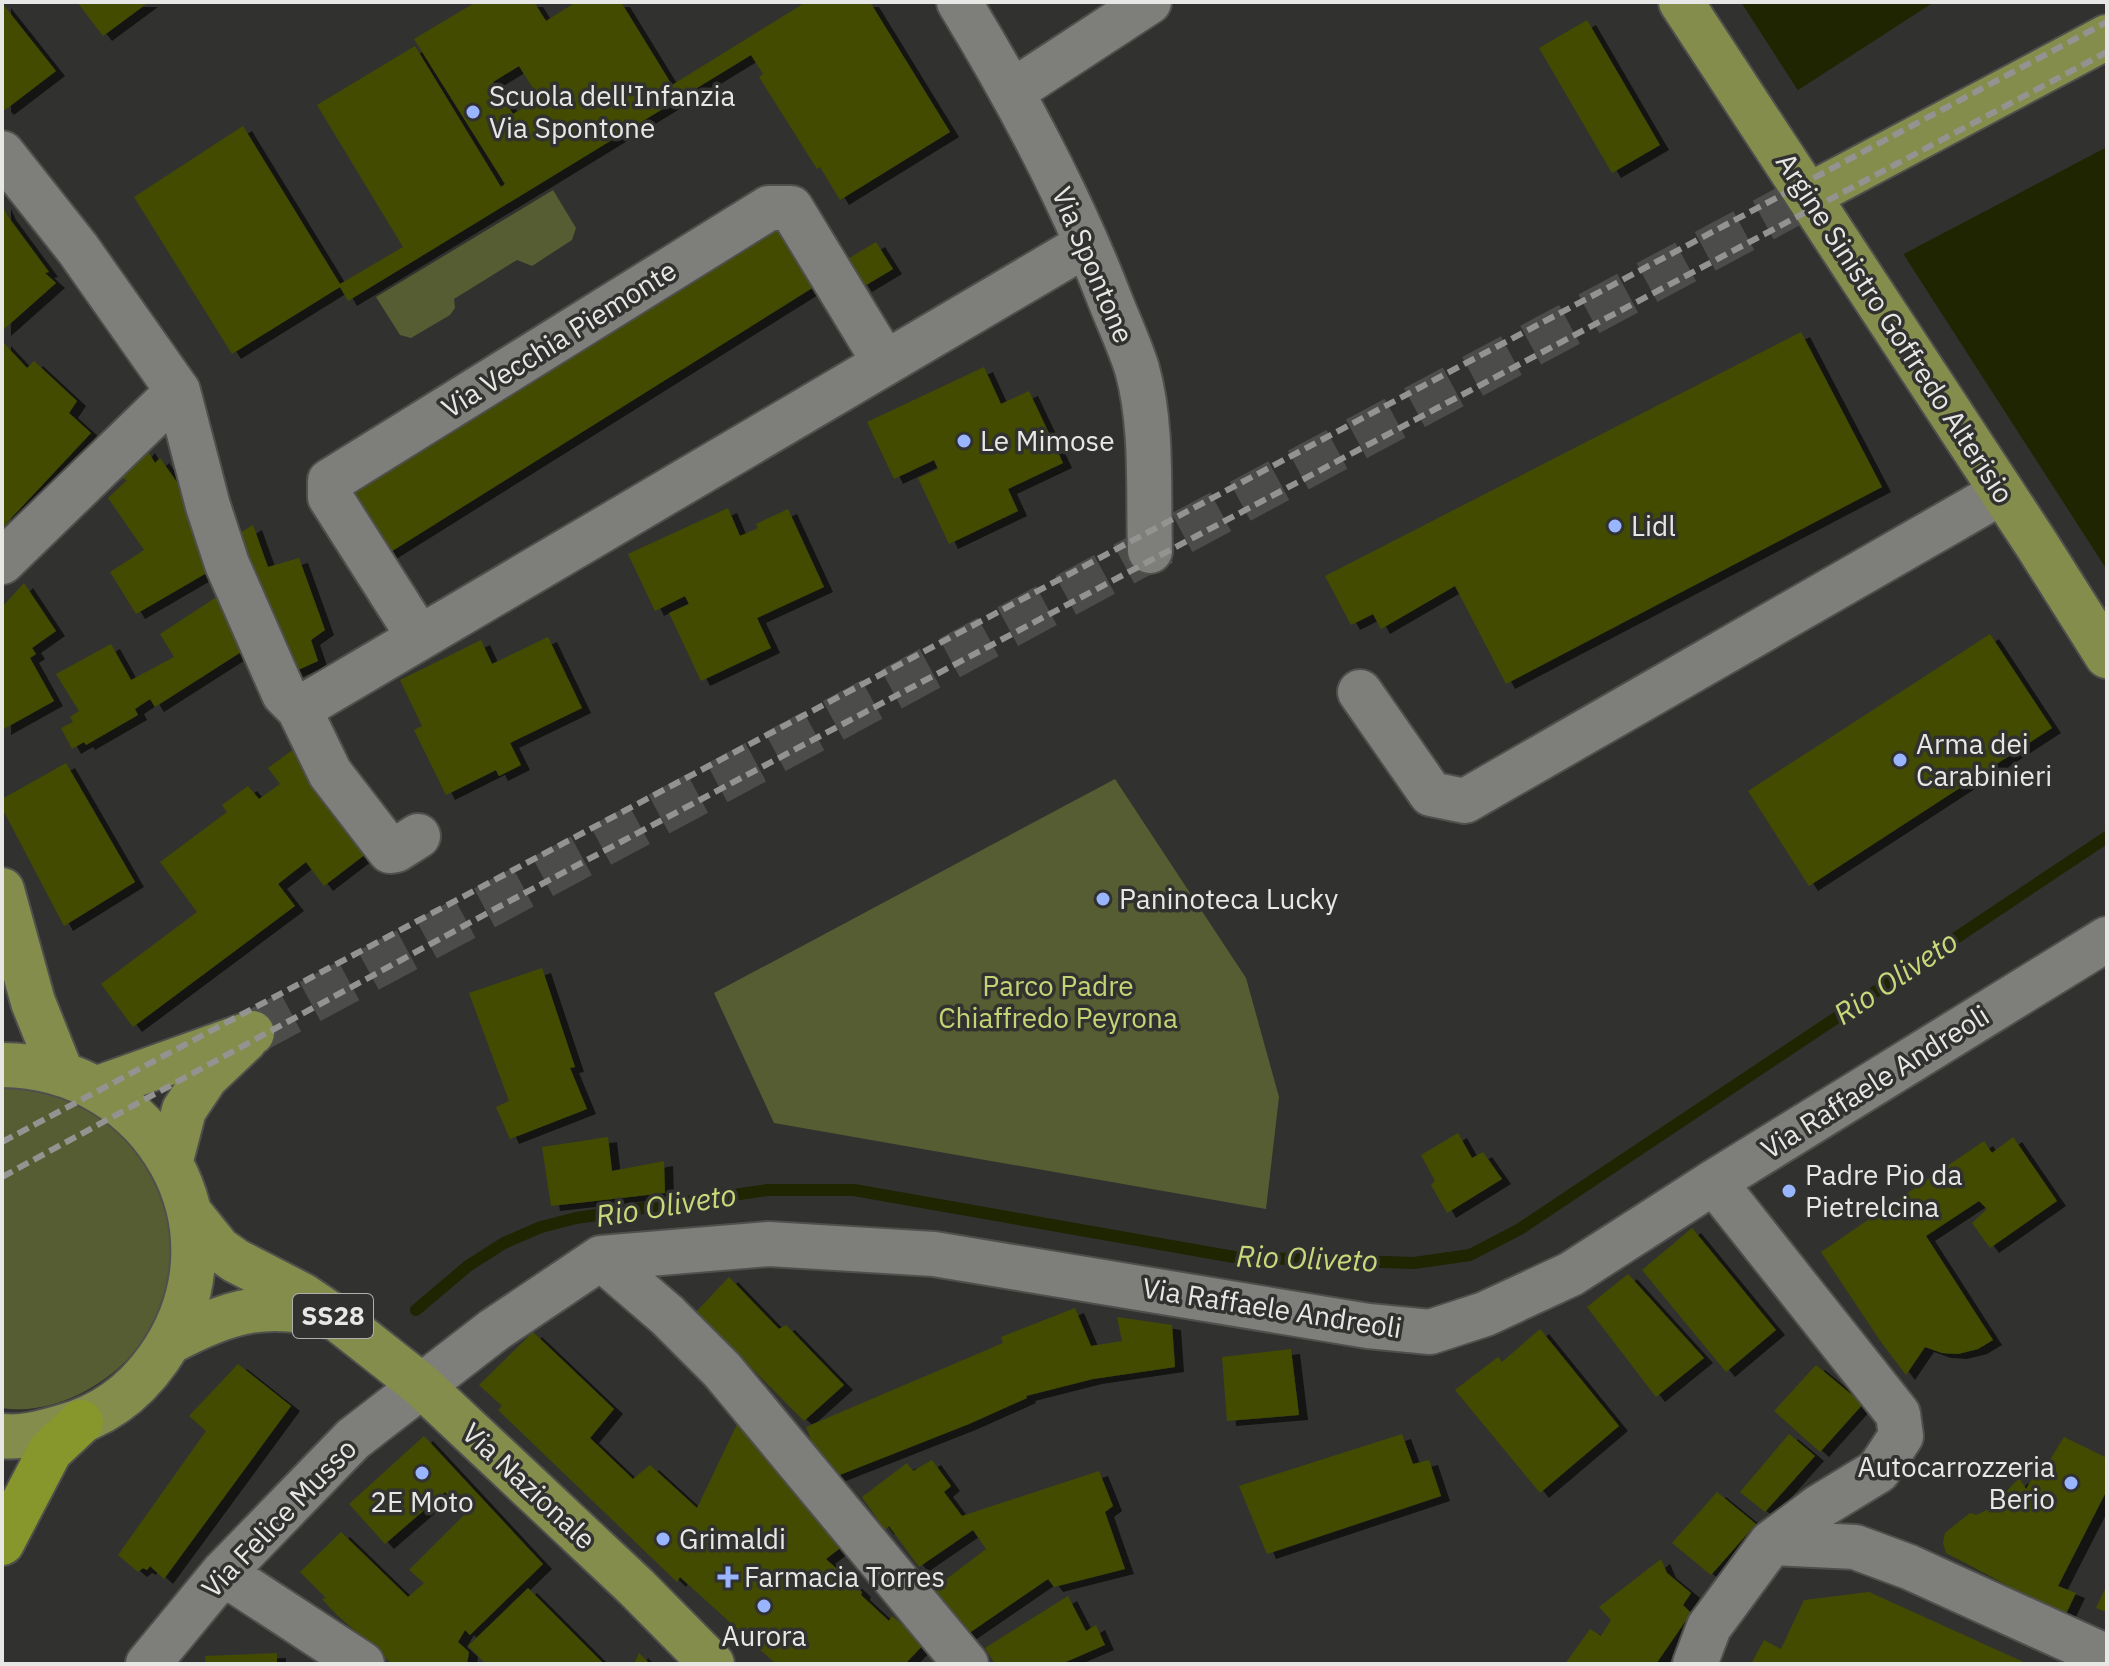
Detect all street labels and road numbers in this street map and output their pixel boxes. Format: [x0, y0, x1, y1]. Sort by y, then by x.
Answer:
street label: Argine Sinistro Goffredo Alterisio [1768, 146, 2023, 510]
street label: Via Spontone [1044, 181, 1143, 349]
street label: Via Vecchia Piemonte [434, 251, 683, 426]
street label: Via Raffaele Andreoli [1754, 996, 1996, 1167]
street label: Via Raffaele Andreoli [1140, 1269, 1404, 1346]
road number: SS28 [293, 1294, 373, 1338]
street label: Via Nazionale [455, 1414, 604, 1557]
street label: Via Felice Musso [193, 1430, 364, 1605]

